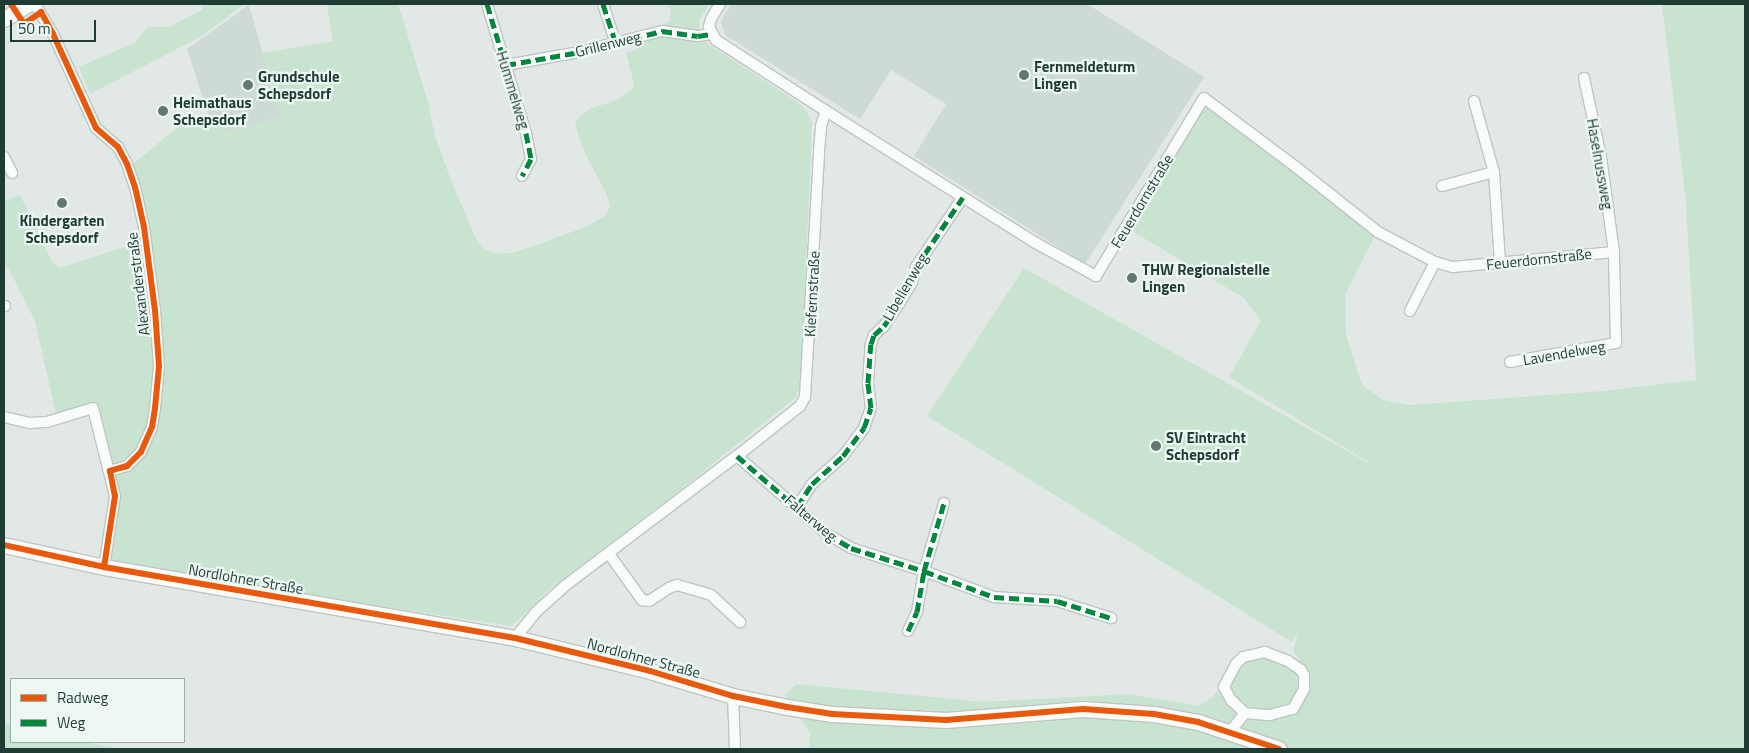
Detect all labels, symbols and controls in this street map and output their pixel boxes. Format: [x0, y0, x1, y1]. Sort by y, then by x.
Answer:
scale bar [12, 10, 99, 42]
text: 50 m [18, 17, 51, 40]
street label: Grillenweg [573, 27, 643, 61]
street label: Hummelweg [493, 49, 533, 131]
place label: Fernmeldeturm Lingen [1034, 57, 1135, 92]
place label: Grundschule Schepsdorf [258, 67, 340, 102]
marker: Fernmeldeturm Lingen [1018, 69, 1030, 81]
marker: Grundschule Schepsdorf [242, 79, 254, 91]
place label: Heimathaus Schepsdorf [173, 93, 252, 128]
marker: Heimathaus Schepsdorf [157, 105, 169, 117]
street label: Haselnussweg [1583, 117, 1617, 211]
street label: Feuerdornstraße [1107, 151, 1177, 251]
marker: Kindergarten Schepsdorf [56, 197, 68, 209]
place label: Kindergarten Schepsdorf [19, 211, 105, 246]
street label: Alexanderstraße [123, 231, 153, 337]
street label: Feuerdornstraße [1485, 245, 1593, 273]
street label: Libellenweg [878, 250, 932, 324]
street label: Kiefernstraße [801, 251, 823, 337]
place label: THW Regionalstelle Lingen [1142, 260, 1270, 295]
marker: THW Regionalstelle Lingen [1126, 272, 1138, 284]
street label: Lavendelweg [1522, 337, 1606, 369]
place label: SV Eintracht Schepsdorf [1166, 428, 1246, 463]
marker: SV Eintracht Schepsdorf [1150, 440, 1162, 452]
street label: Falterweg [781, 491, 841, 545]
street label: Nordlohner Straße [187, 560, 305, 598]
street label: Nordlohner Straße [585, 634, 703, 682]
legend [10, 678, 185, 743]
text: Radweg [57, 686, 108, 709]
text: Weg [57, 711, 85, 734]

